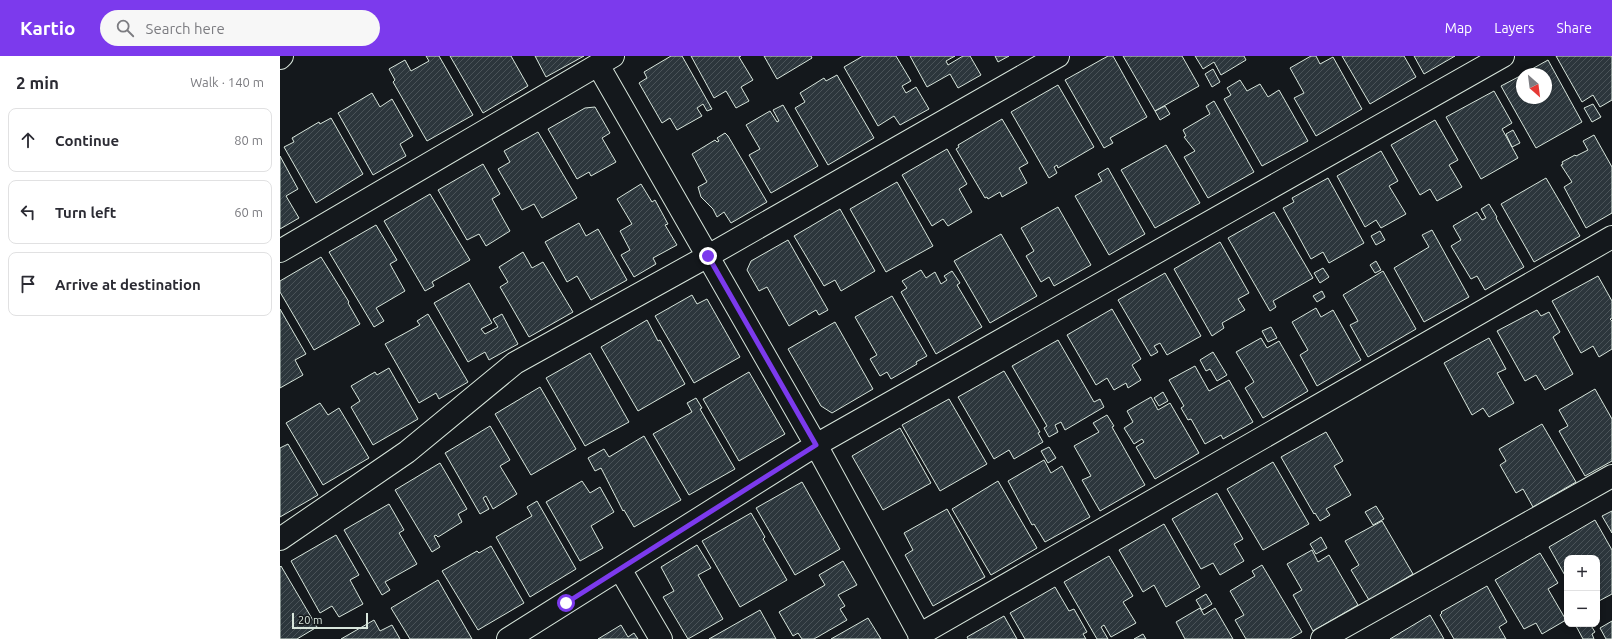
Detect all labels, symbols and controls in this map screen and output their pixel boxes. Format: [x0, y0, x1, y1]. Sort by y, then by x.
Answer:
search box [100, 10, 380, 46]
text: Kartio [20, 17, 76, 39]
icon: search [114, 17, 136, 39]
text: Search here [146, 20, 225, 37]
text: Map [1445, 20, 1472, 36]
text: Layers [1494, 20, 1534, 36]
text: Share [1556, 20, 1592, 36]
north arrow [1516, 68, 1552, 104]
text: 2 min [16, 73, 59, 92]
text: Walk · 140 m [190, 75, 264, 89]
icon: ahead [17, 129, 39, 151]
text: Continue [55, 132, 119, 149]
text: 80 m [234, 133, 263, 147]
icon: left [17, 201, 39, 223]
text: Turn left [55, 204, 116, 221]
text: 60 m [234, 205, 263, 219]
route end [699, 247, 717, 265]
icon: arrive [17, 273, 39, 295]
text: Arrive at destination [55, 276, 201, 293]
map controls [1564, 555, 1600, 627]
button: + [1564, 555, 1600, 591]
button: − [1564, 591, 1600, 627]
route start [557, 594, 575, 612]
scale bar [292, 611, 368, 630]
text: 20 m [298, 614, 322, 626]

